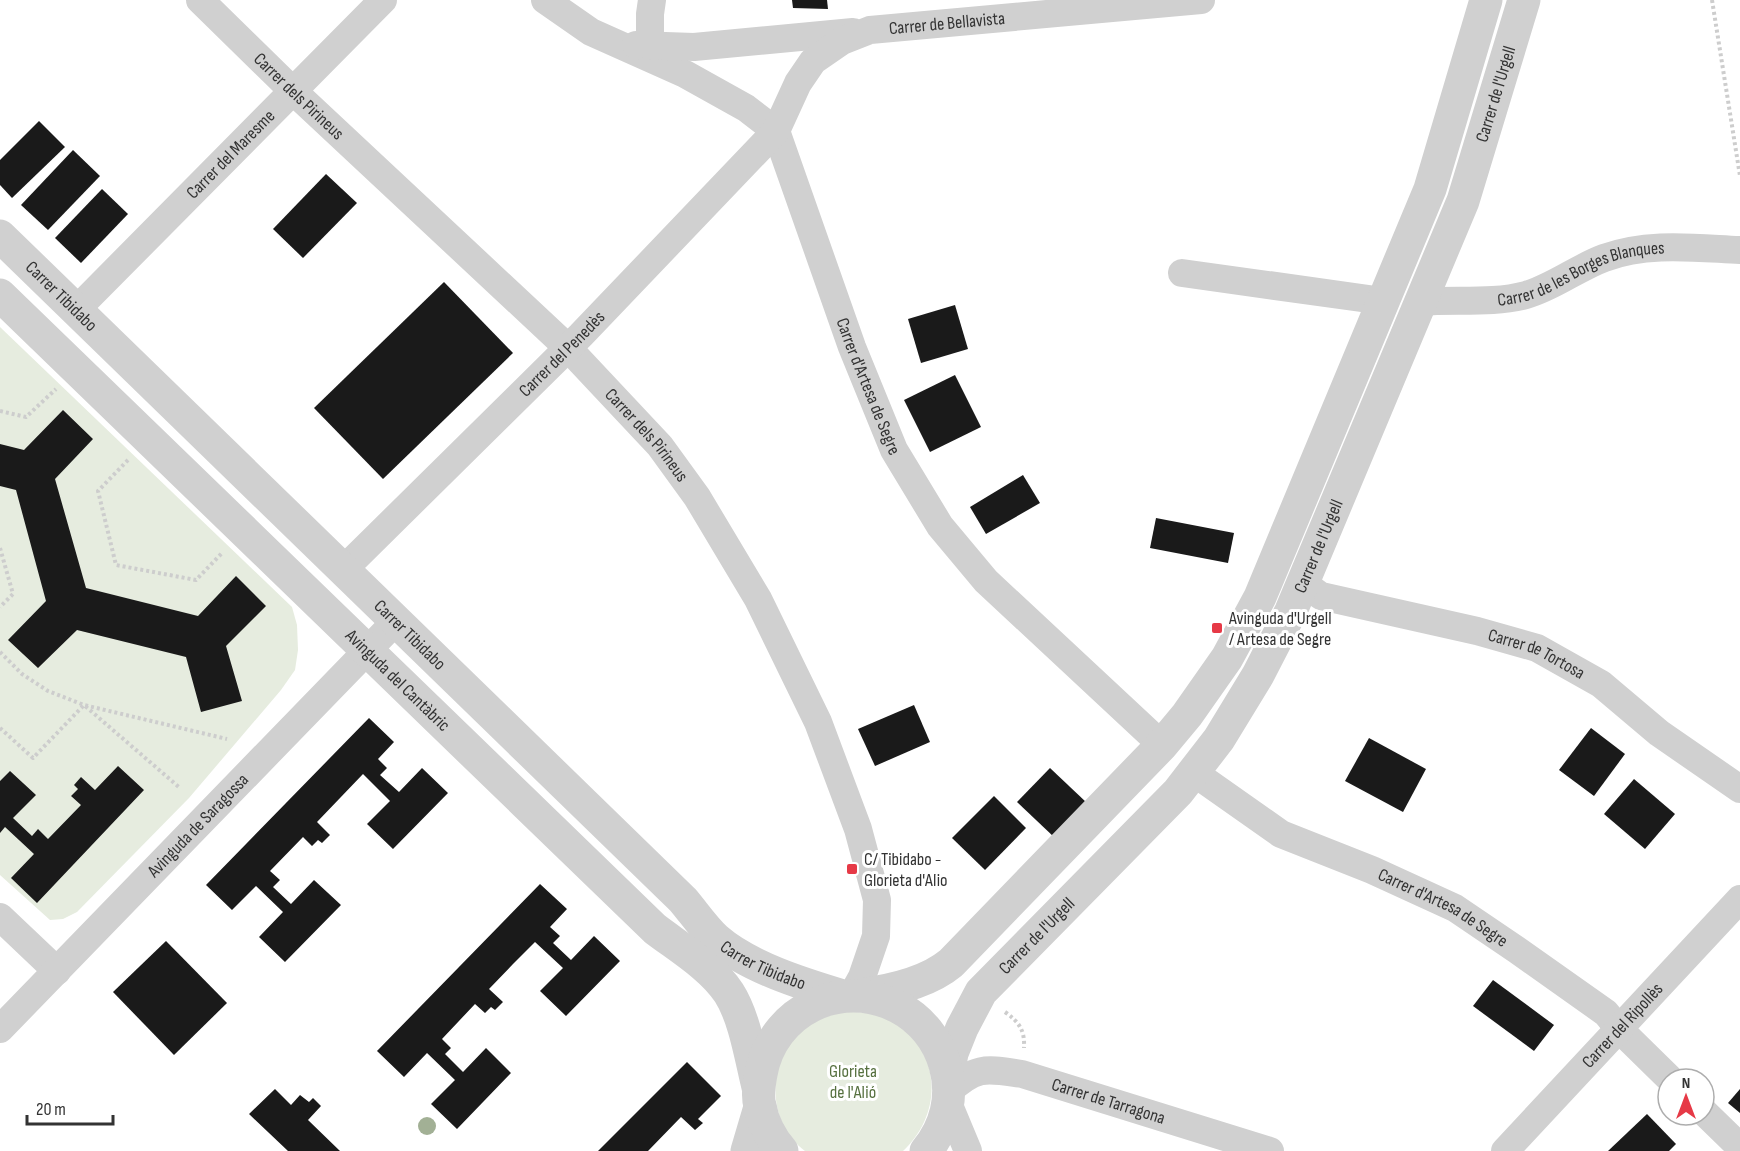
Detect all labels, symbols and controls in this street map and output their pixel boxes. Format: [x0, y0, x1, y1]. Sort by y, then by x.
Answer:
street label: Carrer de Bellavista [888, 8, 1006, 39]
street label: Carrer de l'Urgell [1471, 44, 1520, 145]
street label: Carrer dels Pirineus [249, 49, 348, 144]
street label: Carrer del Maresme [182, 106, 279, 203]
street label: Carrer de les Borges Blanques [1496, 237, 1665, 311]
street label: Carrer Tibidabo [21, 257, 101, 336]
street label: Carrer del Penedès [515, 307, 609, 401]
street label: Carrer d'Artesa de Segre [832, 315, 905, 459]
street label: Carrer dels Pirineus [600, 384, 692, 486]
street label: Carrer de l'Urgell [1290, 496, 1348, 596]
street label: Carrer Tibidabo [370, 596, 450, 675]
place label: Avinguda d'Urgell / Artesa de Segre [1228, 608, 1331, 650]
marker: Avinguda d'Urgell / Artesa de Segre [1210, 621, 1224, 635]
street label: Avinguda del Cantàbric [340, 625, 454, 736]
street label: Carrer de Tortosa [1486, 625, 1588, 684]
street label: Avinguda de Saragossa [143, 769, 253, 882]
place label: C/ Tibidabo - Glorieta d'Alio [864, 849, 948, 891]
marker: C/ Tibidabo - Glorieta d'Alio [845, 862, 859, 876]
street label: Carrer d'Artesa de Segre [1375, 864, 1512, 952]
street label: Carrer de l'Urgell [995, 893, 1079, 979]
street label: Carrer Tibidabo [716, 936, 808, 994]
street label: Carrer del Ripollès [1578, 979, 1667, 1072]
park label: Glorieta de l'Alió [829, 1061, 877, 1103]
north arrow [1656, 1067, 1716, 1127]
street label: Carrer de Tarragona [1049, 1074, 1168, 1129]
text: N [1682, 1074, 1690, 1093]
scale bar [27, 1088, 112, 1126]
text: 20 m [36, 1099, 66, 1120]

